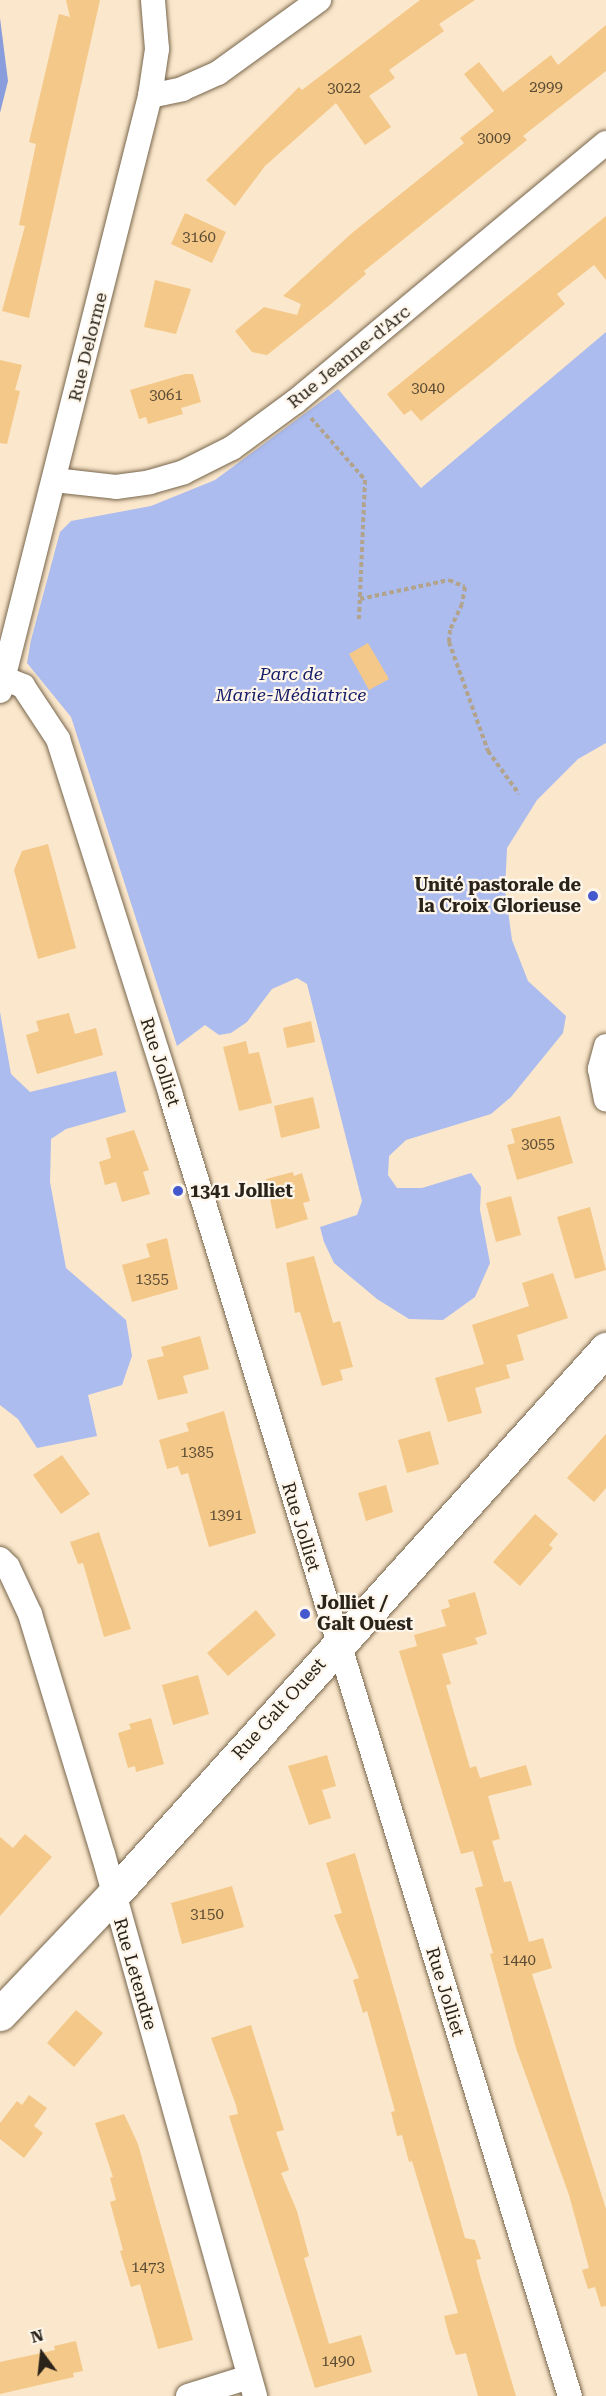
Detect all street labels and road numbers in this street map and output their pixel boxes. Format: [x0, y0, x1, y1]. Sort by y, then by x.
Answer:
street label: Rue Delorme [64, 290, 112, 404]
street label: Rue Jeanne-d'Arc [283, 301, 415, 413]
street label: Rue Jolliet [135, 1015, 185, 1109]
street label: Rue Jolliet [277, 1480, 325, 1574]
street label: Rue Galt Ouest [228, 1654, 330, 1764]
street label: Rue Letendre [109, 1915, 161, 2033]
street label: Rue Jolliet [421, 1945, 469, 2039]

